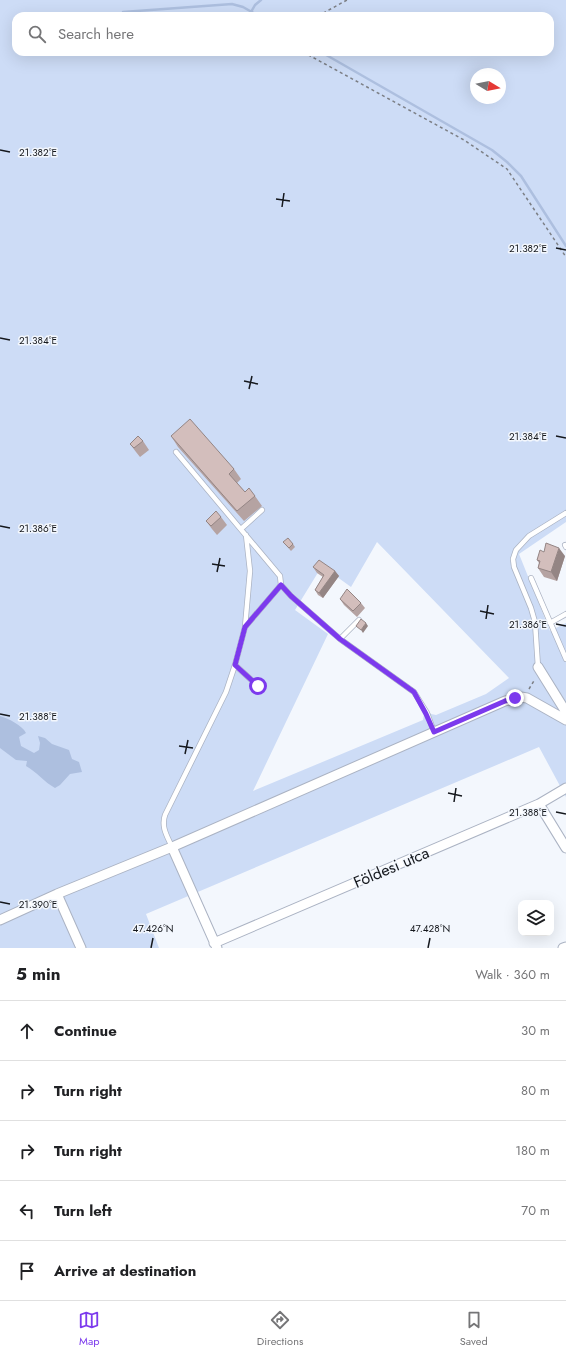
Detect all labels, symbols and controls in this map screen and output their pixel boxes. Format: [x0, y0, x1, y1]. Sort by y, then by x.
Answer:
search box [12, 12, 554, 56]
icon: search [26, 23, 48, 45]
text: Search here [58, 23, 134, 45]
north arrow [470, 68, 506, 104]
text: 21.382°E [19, 145, 57, 160]
text: 21.382°E [509, 241, 547, 256]
text: 21.384°E [19, 333, 57, 348]
text: 21.384°E [509, 429, 547, 444]
text: 21.386°E [19, 521, 57, 536]
text: 21.386°E [509, 617, 547, 632]
route start [249, 677, 267, 695]
route end [506, 689, 524, 707]
text: 21.388°E [19, 709, 57, 724]
text: 21.388°E [509, 805, 547, 820]
street label: Földesi utca [350, 841, 433, 894]
text: 21.390°E [19, 897, 57, 912]
map controls [518, 900, 554, 936]
button: layers [518, 900, 554, 936]
text: 47.426°N [133, 921, 173, 936]
text: 47.428°N [410, 921, 450, 936]
text: 5 min [16, 962, 60, 986]
text: Walk · 360 m [475, 965, 550, 984]
icon: ahead [16, 1020, 38, 1042]
text: Continue [54, 1020, 117, 1042]
text: 30 m [521, 1021, 550, 1040]
icon: right [16, 1080, 38, 1102]
text: Turn right [54, 1080, 122, 1102]
text: 80 m [521, 1081, 550, 1100]
icon: right [16, 1140, 38, 1162]
text: Turn right [54, 1140, 122, 1162]
text: 180 m [515, 1141, 550, 1160]
icon: left [16, 1200, 38, 1222]
text: Turn left [54, 1200, 112, 1222]
text: 70 m [521, 1201, 550, 1220]
icon: arrive [16, 1260, 38, 1282]
text: Arrive at destination [54, 1260, 196, 1282]
tab: Map [78, 1309, 100, 1349]
tab: Directions [257, 1309, 303, 1349]
tab: Saved [460, 1309, 488, 1349]

